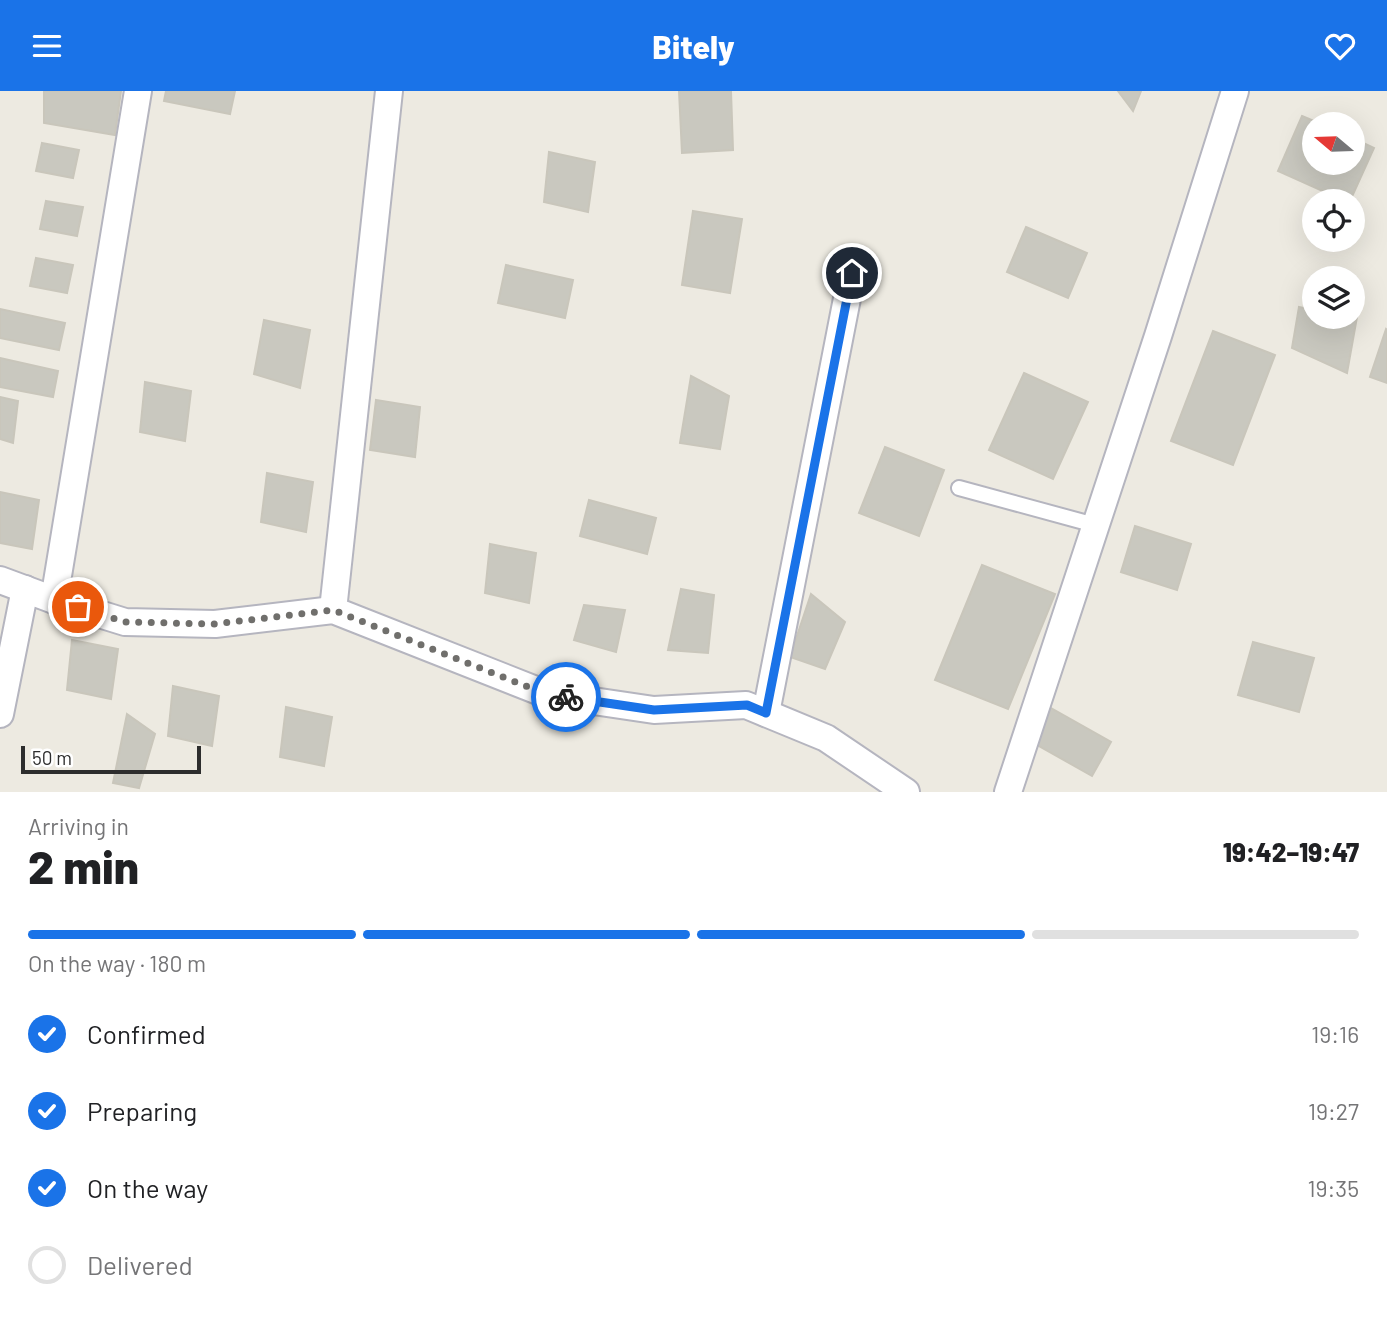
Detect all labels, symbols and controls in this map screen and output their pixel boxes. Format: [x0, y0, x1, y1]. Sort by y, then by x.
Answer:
icon: menu [28, 27, 66, 65]
text: Bitely [652, 27, 735, 65]
icon: heart [1321, 27, 1359, 65]
north arrow [1302, 112, 1365, 175]
map controls [1302, 112, 1365, 329]
button: locate [1302, 189, 1365, 252]
pin [822, 243, 882, 303]
icon: home [833, 254, 871, 292]
button: layers [1302, 266, 1365, 329]
pin [48, 577, 108, 637]
icon: bag [59, 588, 97, 626]
courier [531, 662, 601, 732]
icon: bike [547, 678, 585, 716]
scale bar [21, 743, 201, 775]
text: 50 m [32, 746, 72, 769]
text: Arriving in [28, 812, 129, 840]
text: 19:42–19:47 [1223, 836, 1359, 867]
text: 2 min [28, 838, 139, 893]
text: On the way · 180 m [28, 949, 206, 977]
icon: check [28, 1015, 66, 1053]
text: Confirmed [87, 1018, 206, 1049]
text: 19:16 [1311, 1020, 1359, 1048]
icon: check [28, 1092, 66, 1130]
text: Preparing [87, 1095, 197, 1126]
text: 19:27 [1308, 1097, 1359, 1125]
icon: check [28, 1169, 66, 1207]
text: On the way [87, 1172, 208, 1203]
text: 19:35 [1308, 1174, 1359, 1202]
text: Delivered [87, 1249, 193, 1280]

